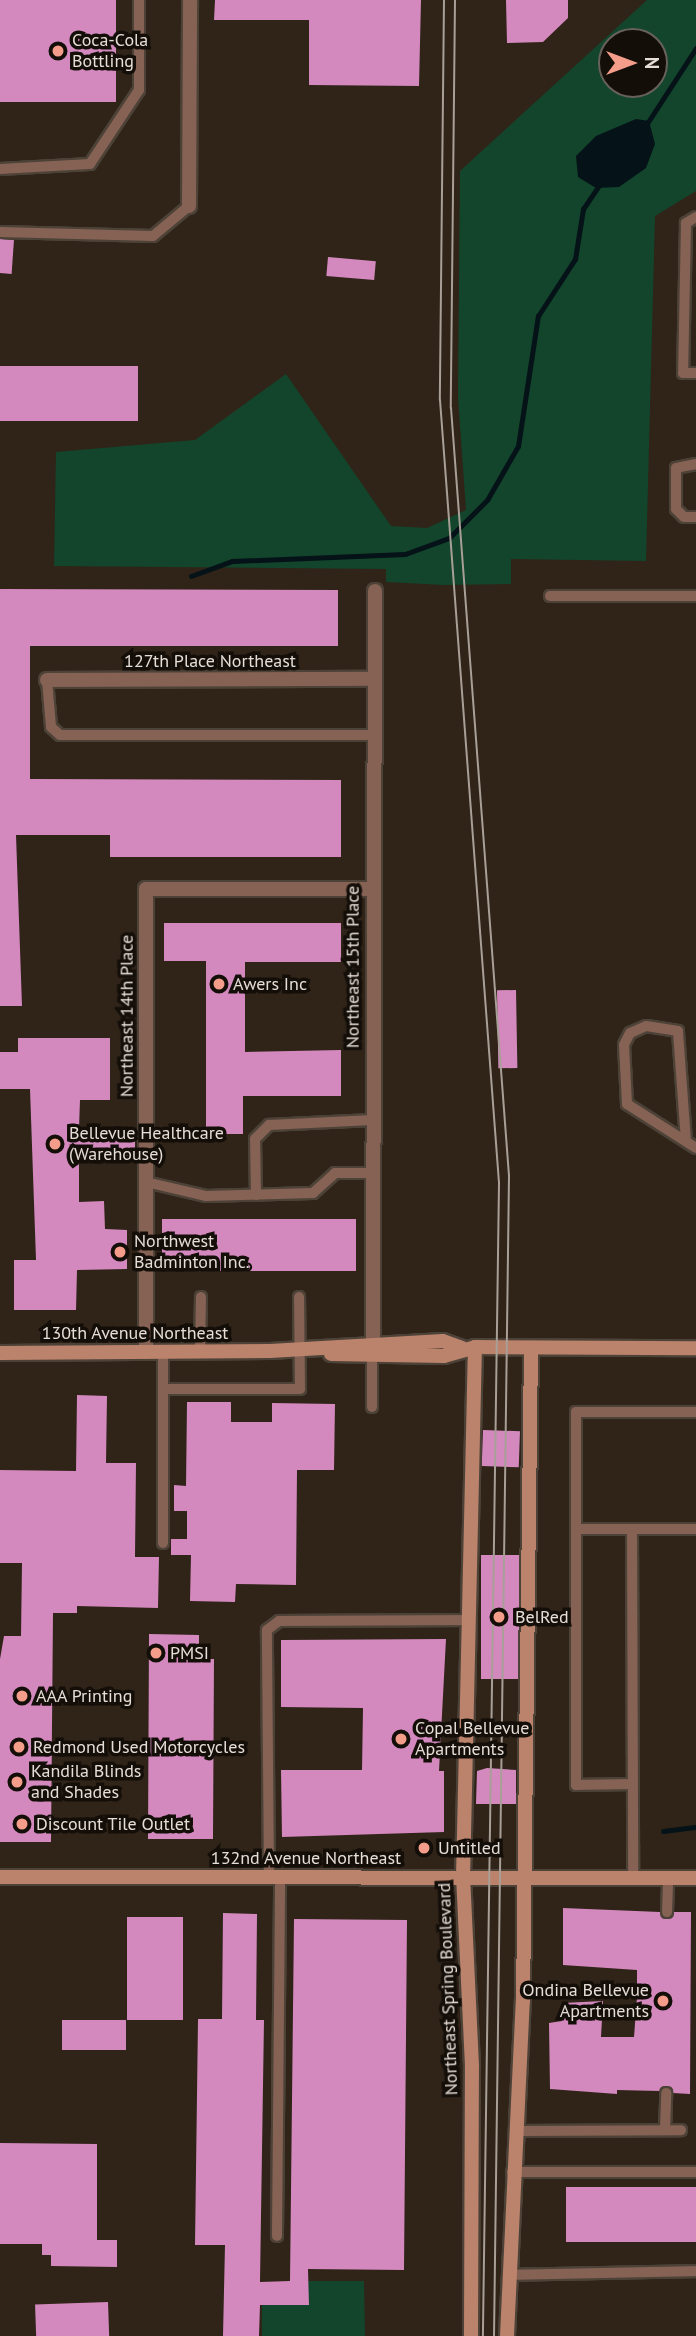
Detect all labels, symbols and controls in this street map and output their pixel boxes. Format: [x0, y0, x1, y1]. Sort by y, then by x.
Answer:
north arrow [598, 28, 668, 98]
place label: Coca-Cola Bottling [72, 30, 148, 72]
marker: Coca-Cola Bottling [50, 43, 66, 59]
text: N [640, 57, 664, 69]
street label: 127th Place Northeast [124, 650, 296, 672]
street label: Northeast 15th Place [342, 886, 364, 1048]
street label: Northeast 14th Place [116, 935, 138, 1097]
place label: Awers Inc [233, 973, 307, 995]
marker: Awers Inc [211, 976, 227, 992]
place label: Bellevue Healthcare (Warehouse) [69, 1123, 224, 1166]
marker: Bellevue Healthcare (Warehouse) [47, 1136, 63, 1152]
place label: Northwest Badminton Inc. [134, 1231, 250, 1274]
marker: Northwest Badminton Inc. [112, 1244, 128, 1260]
street label: 130th Avenue Northeast [41, 1322, 229, 1344]
place label: BelRed [515, 1606, 569, 1628]
marker: BelRed [489, 1607, 509, 1627]
place label: PMSI [170, 1642, 209, 1664]
marker: PMSI [148, 1645, 164, 1661]
place label: AAA Printing [36, 1685, 133, 1707]
marker: AAA Printing [14, 1688, 30, 1704]
place label: Copal Bellevue Apartments [415, 1718, 529, 1760]
marker: Copal Bellevue Apartments [393, 1731, 409, 1747]
place label: Redmond Used Motorcycles [33, 1736, 245, 1758]
marker: Redmond Used Motorcycles [11, 1739, 27, 1755]
place label: Kandila Blinds and Shades [31, 1761, 141, 1803]
marker: Kandila Blinds and Shades [9, 1774, 25, 1790]
place label: Discount Tile Outlet [36, 1813, 191, 1835]
marker: Discount Tile Outlet [14, 1816, 30, 1832]
place label: Untitled [438, 1837, 501, 1859]
marker: Untitled [416, 1840, 432, 1856]
street label: 132nd Avenue Northeast [211, 1847, 401, 1869]
street label: Northeast Spring Boulevard [433, 1882, 463, 2096]
place label: Ondina Bellevue Apartments [522, 1980, 649, 2022]
marker: Ondina Bellevue Apartments [655, 1993, 671, 2009]

